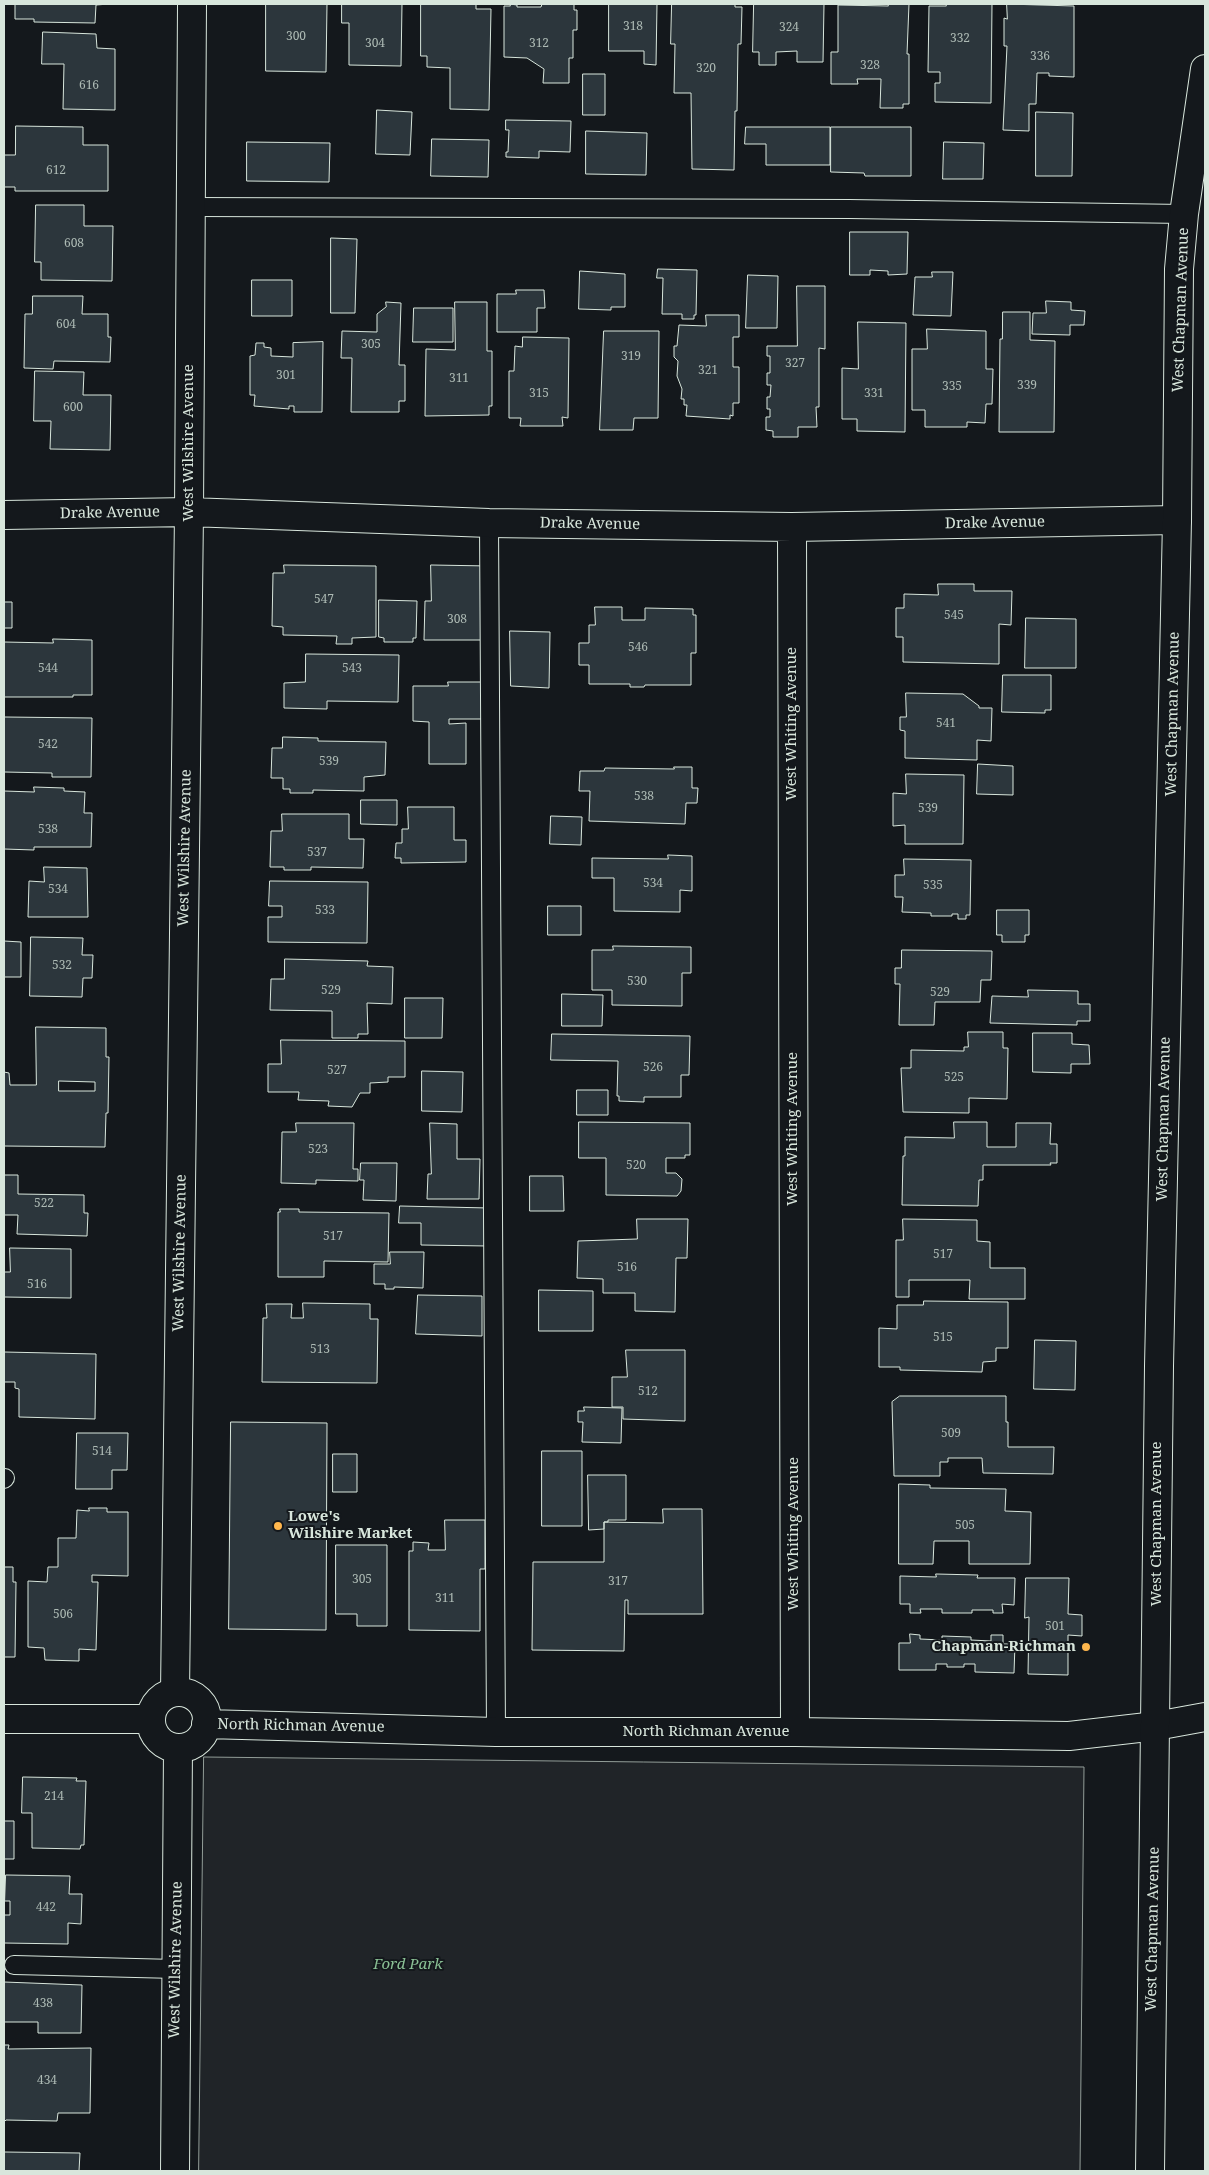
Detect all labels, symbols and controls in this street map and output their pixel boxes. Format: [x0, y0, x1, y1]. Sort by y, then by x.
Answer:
house number: 318 [623, 20, 643, 34]
house number: 324 [779, 21, 799, 35]
house number: 300 [286, 30, 306, 44]
house number: 332 [950, 32, 970, 46]
house number: 304 [365, 37, 385, 51]
house number: 312 [529, 37, 549, 51]
house number: 336 [1030, 50, 1050, 64]
house number: 328 [860, 59, 880, 73]
house number: 320 [696, 62, 716, 76]
house number: 616 [79, 79, 99, 93]
house number: 612 [46, 164, 66, 178]
street label: West Chapman Avenue [1169, 227, 1193, 393]
house number: 608 [64, 237, 84, 251]
house number: 604 [56, 318, 76, 332]
house number: 305 [361, 338, 381, 352]
house number: 319 [621, 350, 641, 364]
house number: 327 [785, 357, 805, 371]
street label: West Wilshire Avenue [180, 364, 198, 522]
house number: 321 [698, 364, 718, 378]
house number: 301 [276, 369, 296, 383]
house number: 311 [449, 372, 469, 386]
house number: 339 [1017, 379, 1037, 393]
house number: 335 [942, 380, 962, 394]
house number: 315 [529, 387, 549, 401]
house number: 331 [864, 387, 884, 401]
house number: 600 [63, 401, 83, 415]
street label: Drake Avenue [60, 503, 160, 523]
street label: Drake Avenue [945, 513, 1045, 533]
street label: Drake Avenue [540, 514, 640, 534]
house number: 547 [314, 593, 334, 607]
house number: 545 [944, 609, 964, 623]
house number: 308 [447, 613, 467, 627]
street label: West Chapman Avenue [1163, 631, 1183, 797]
house number: 546 [628, 641, 648, 655]
street label: West Whiting Avenue [783, 647, 801, 801]
house number: 544 [38, 662, 58, 676]
house number: 543 [342, 662, 362, 676]
house number: 541 [936, 717, 956, 731]
house number: 542 [38, 738, 58, 752]
house number: 539 [319, 755, 339, 769]
street label: West Wilshire Avenue [175, 769, 195, 927]
house number: 538 [634, 790, 654, 804]
house number: 539 [918, 802, 938, 816]
house number: 538 [38, 823, 58, 837]
house number: 537 [307, 846, 327, 860]
house number: 534 [643, 877, 663, 891]
house number: 535 [923, 879, 943, 893]
house number: 534 [48, 883, 68, 897]
house number: 533 [315, 904, 335, 918]
house number: 532 [52, 959, 72, 973]
house number: 530 [627, 975, 647, 989]
house number: 529 [321, 984, 341, 998]
house number: 529 [930, 986, 950, 1000]
street label: West Chapman Avenue [1154, 1036, 1174, 1202]
street label: West Whiting Avenue [784, 1052, 802, 1206]
house number: 526 [643, 1061, 663, 1075]
house number: 527 [327, 1064, 347, 1078]
house number: 525 [944, 1071, 964, 1085]
house number: 523 [308, 1143, 328, 1157]
house number: 520 [626, 1159, 646, 1173]
street label: West Wilshire Avenue [170, 1174, 190, 1332]
house number: 522 [34, 1197, 54, 1211]
house number: 517 [323, 1230, 343, 1244]
house number: 517 [933, 1248, 953, 1262]
house number: 516 [617, 1261, 637, 1275]
house number: 516 [27, 1278, 47, 1292]
house number: 515 [933, 1331, 953, 1345]
house number: 513 [310, 1343, 330, 1357]
house number: 512 [638, 1385, 658, 1399]
house number: 509 [941, 1427, 961, 1441]
street label: West Chapman Avenue [1148, 1442, 1166, 1606]
house number: 514 [92, 1445, 112, 1459]
street label: West Whiting Avenue [785, 1457, 803, 1611]
place label: Lowe's Wilshire Market [288, 1508, 412, 1543]
house number: 505 [955, 1519, 975, 1533]
marker: Lowe's Wilshire Market [272, 1520, 284, 1532]
house number: 305 [352, 1573, 372, 1587]
house number: 317 [608, 1575, 628, 1589]
house number: 311 [435, 1592, 455, 1606]
house number: 506 [53, 1608, 73, 1622]
house number: 501 [1045, 1620, 1065, 1634]
place label: Chapman-Richman [931, 1638, 1076, 1656]
marker: Chapman-Richman [1080, 1641, 1092, 1653]
street label: North Richman Avenue [217, 1716, 385, 1736]
street label: North Richman Avenue [622, 1723, 790, 1741]
house number: 214 [44, 1790, 64, 1804]
street label: West Chapman Avenue [1143, 1846, 1163, 2012]
street label: West Wilshire Avenue [166, 1881, 186, 2039]
house number: 442 [36, 1901, 56, 1915]
park label: Ford Park [373, 1956, 443, 1974]
house number: 438 [33, 1997, 53, 2011]
house number: 434 [37, 2074, 57, 2088]

